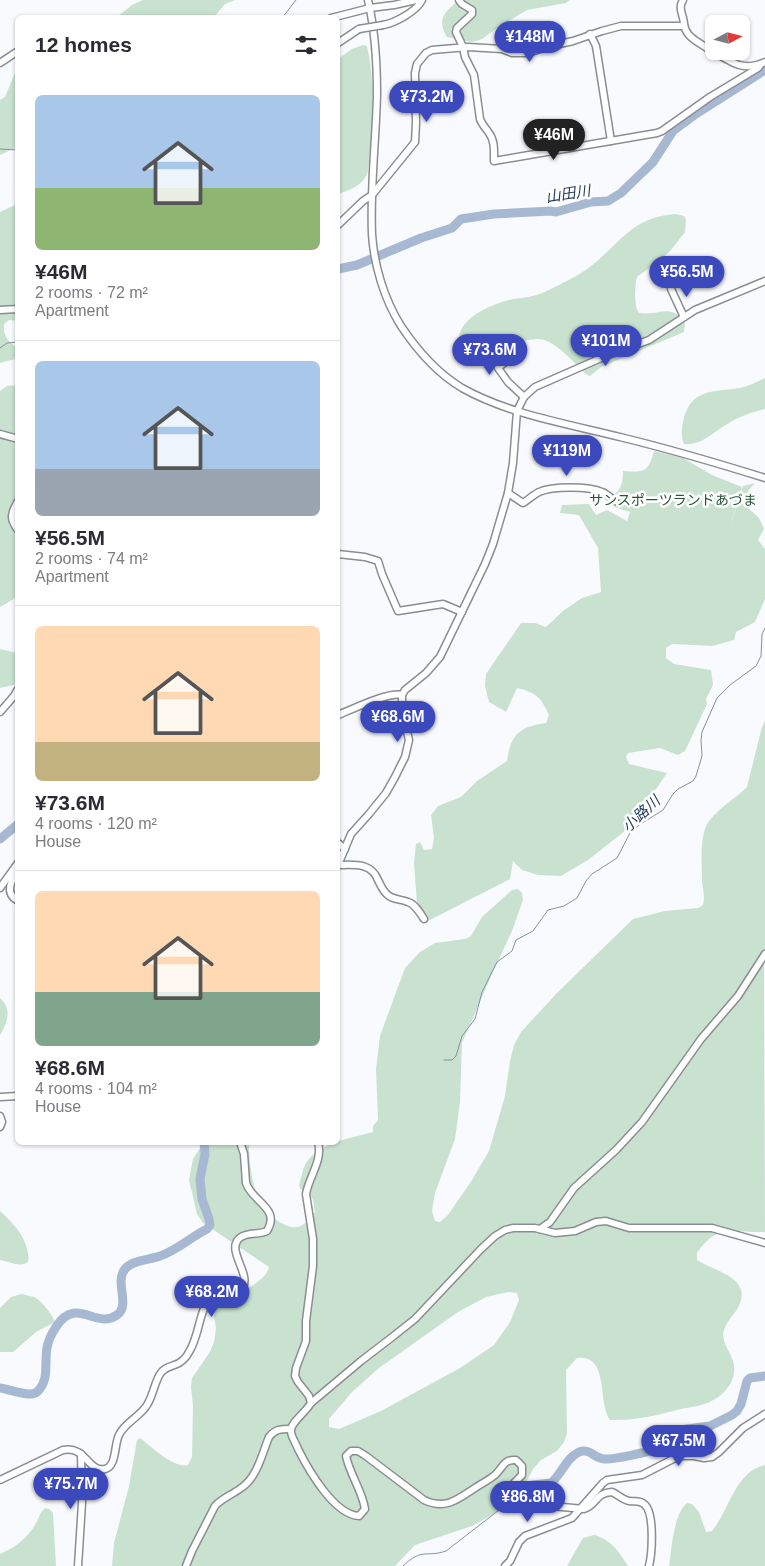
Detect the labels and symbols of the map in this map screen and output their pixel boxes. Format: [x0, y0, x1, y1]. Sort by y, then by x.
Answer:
north arrow [705, 15, 750, 60]
pin: ¥148M [495, 20, 565, 63]
pin: ¥73.2M [386, 80, 468, 123]
pin: ¥46M [524, 119, 584, 161]
water label: 山田川 [544, 181, 593, 205]
pin: ¥56.5M [646, 256, 728, 298]
pin: ¥101M [571, 324, 641, 367]
pin: ¥73.6M [449, 334, 531, 376]
pin: ¥119M [532, 434, 602, 477]
park label: サンスポーツランドあづま [589, 492, 757, 508]
pin: ¥68.6M [357, 700, 439, 743]
water label: 小路川 [618, 791, 664, 835]
pin: ¥68.2M [171, 1276, 253, 1318]
pin: ¥67.5M [638, 1424, 720, 1467]
pin: ¥75.7M [30, 1468, 112, 1510]
pin: ¥86.8M [487, 1480, 569, 1523]

